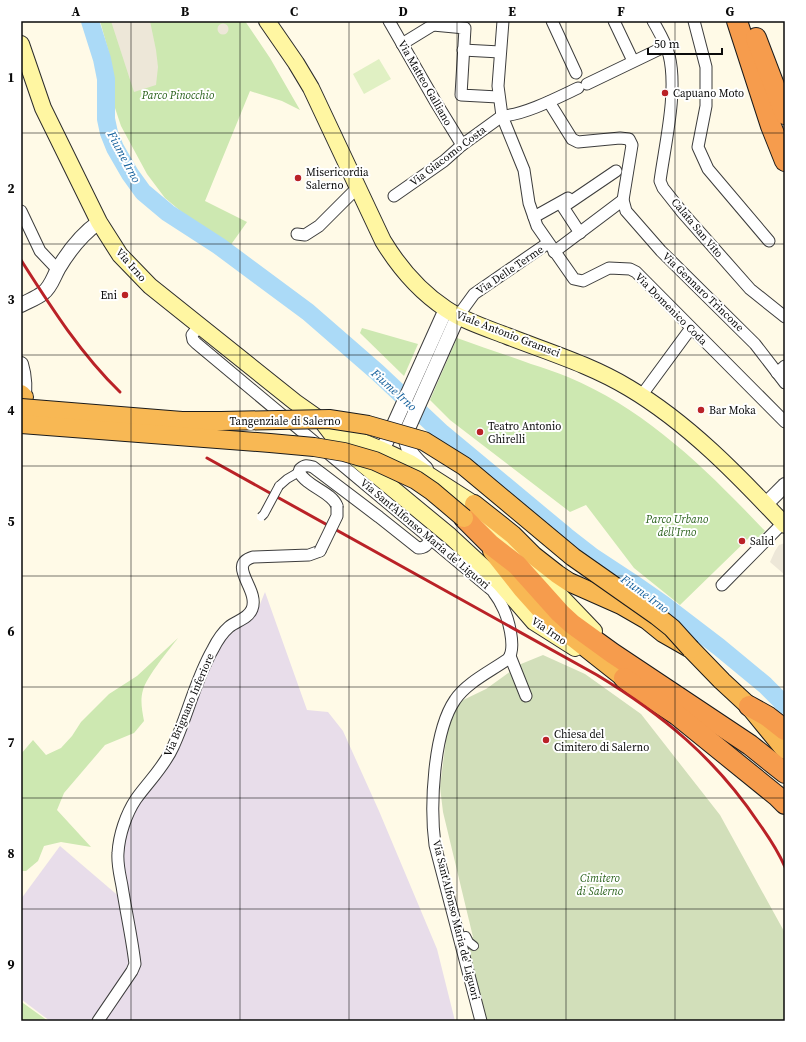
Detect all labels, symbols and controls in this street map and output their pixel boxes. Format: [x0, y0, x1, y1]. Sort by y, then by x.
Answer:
text: A [72, 3, 81, 20]
text: B [181, 3, 190, 20]
text: C [290, 3, 298, 20]
text: D [398, 3, 408, 20]
text: E [508, 3, 516, 20]
text: F [617, 3, 625, 20]
text: G [726, 3, 735, 20]
scale bar [648, 30, 722, 56]
text: 50 m [654, 36, 680, 52]
street label: Via Matteo Galliano [394, 37, 456, 129]
text: 1 [7, 69, 15, 86]
place label: Capuano Moto [673, 86, 744, 101]
park label: Parco Pinocchio [141, 88, 215, 103]
marker: Capuano Moto [660, 88, 670, 98]
street label: Via Giacomo Costa [407, 122, 489, 190]
water label: Fiume Irno [103, 128, 144, 186]
place label: Misericordia Salerno [306, 165, 369, 193]
marker: Misericordia Salerno [293, 173, 303, 183]
text: 2 [7, 180, 15, 197]
street label: Calata San Vito [668, 195, 726, 261]
street label: Via Delle Terme [473, 242, 547, 298]
street label: Via Irno [112, 245, 150, 285]
street label: Via Gennaro Trincone [659, 249, 747, 335]
street label: Via Domenico Coda [632, 270, 711, 349]
place label: Eni [100, 288, 117, 303]
marker: Eni [120, 290, 130, 300]
text: 3 [7, 291, 15, 308]
street label: Viale Antonio Gramsci [454, 307, 562, 361]
water label: Fiume Irno [367, 365, 420, 415]
text: 4 [7, 402, 15, 419]
place label: Bar Moka [709, 403, 756, 418]
marker: Bar Moka [696, 405, 706, 415]
street label: Tangenziale di Salerno [229, 414, 341, 429]
place label: Teatro Antonio Ghirelli [488, 419, 561, 447]
marker: Teatro Antonio Ghirelli [475, 427, 485, 437]
street label: Via Sant'Alfonso Maria de' Liguori [357, 475, 493, 593]
park label: Parco Urbano dell'Irno [645, 512, 709, 540]
text: 5 [7, 513, 15, 530]
place label: Salid [750, 534, 775, 549]
marker: Salid [737, 536, 747, 546]
water label: Fiume Irno [617, 570, 673, 617]
street label: Via Irno [528, 614, 570, 648]
text: 6 [7, 623, 15, 640]
street label: Via Brignano Inferiore [160, 651, 218, 759]
place label: Chiesa del Cimitero di Salerno [554, 727, 649, 755]
text: 7 [7, 734, 15, 751]
marker: Chiesa del Cimitero di Salerno [541, 735, 551, 745]
street label: Via Sant'Alfonso Maria de' Liguori [429, 838, 483, 1002]
text: 8 [7, 845, 15, 862]
park label: Cimitero di Salerno [577, 871, 624, 899]
text: 9 [7, 956, 15, 973]

